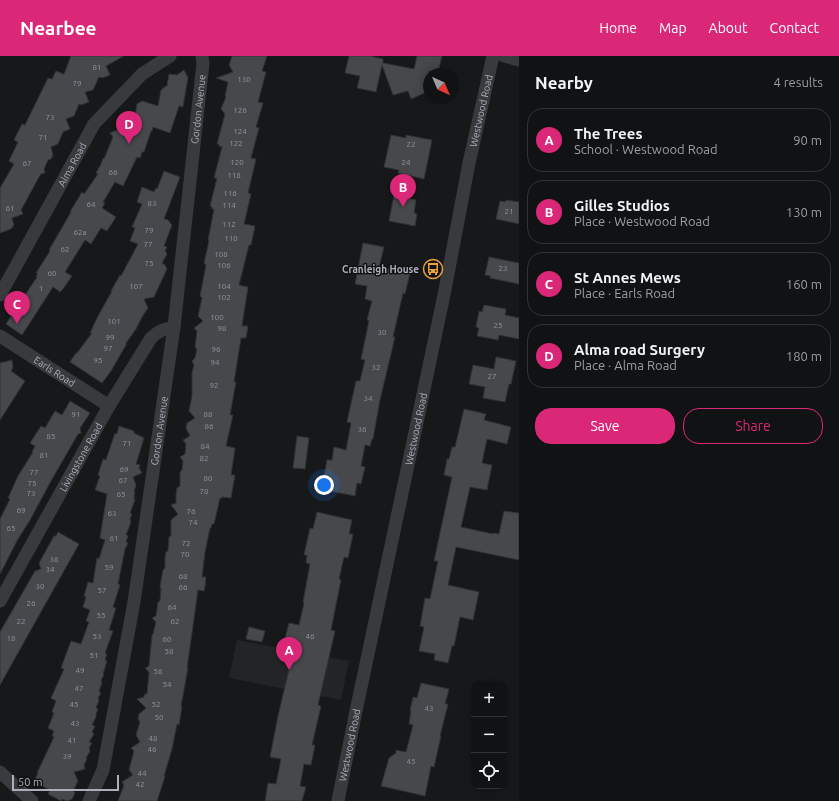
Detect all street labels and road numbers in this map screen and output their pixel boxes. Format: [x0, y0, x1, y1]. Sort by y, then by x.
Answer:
street label: Westwood Road [468, 73, 495, 148]
street label: Gordon Avenue [189, 74, 208, 144]
street label: Alma Road [56, 141, 89, 188]
street label: Earls Road [32, 354, 77, 389]
street label: Westwood Road [403, 392, 429, 466]
street label: Gordon Avenue [149, 395, 170, 466]
street label: Livingstone Road [57, 421, 105, 494]
street label: Westwood Road [337, 708, 362, 782]

